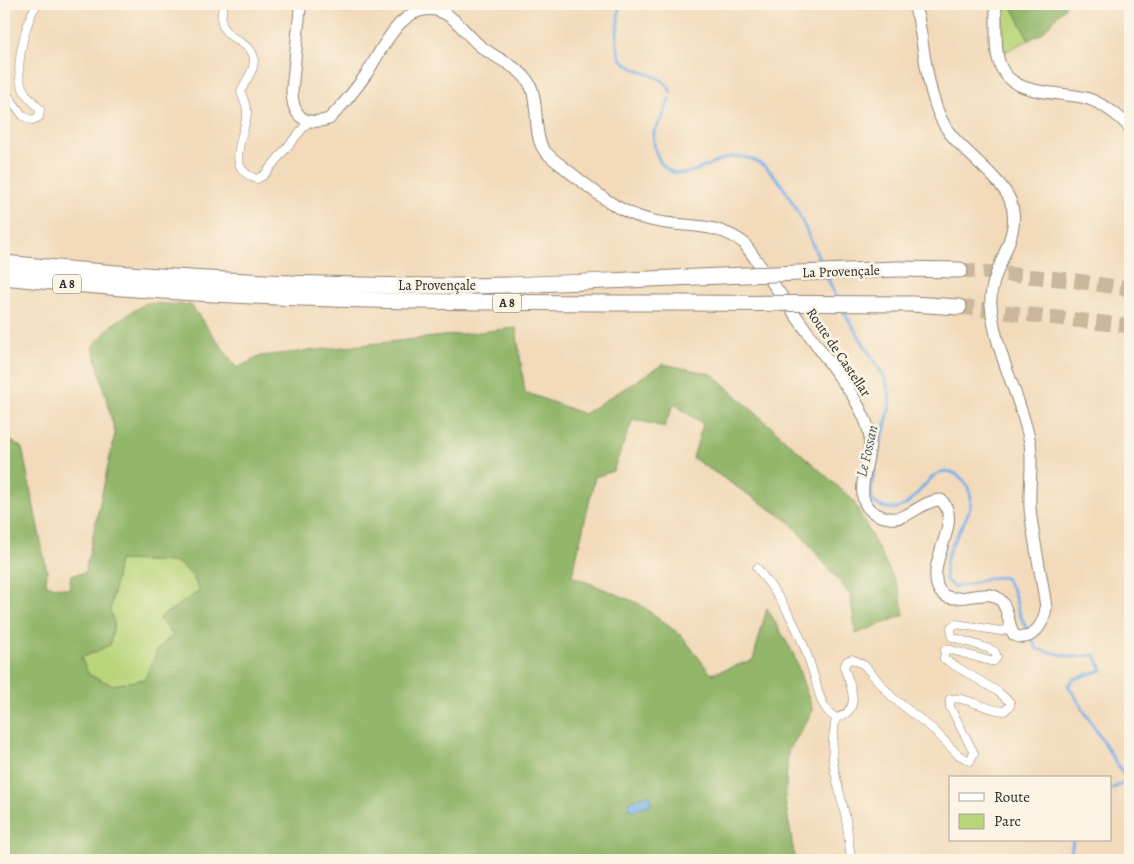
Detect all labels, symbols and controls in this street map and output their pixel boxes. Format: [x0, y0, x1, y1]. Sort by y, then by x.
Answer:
street label: La Provençale [802, 261, 880, 282]
road number: A 8 [53, 274, 81, 294]
street label: La Provençale [398, 276, 476, 295]
road number: A 8 [493, 294, 521, 312]
street label: Route de Castellar [802, 304, 876, 401]
water label: Le Fossan [851, 423, 883, 479]
legend [949, 776, 1112, 842]
text: Route [994, 787, 1030, 807]
text: Parc [994, 811, 1021, 831]

